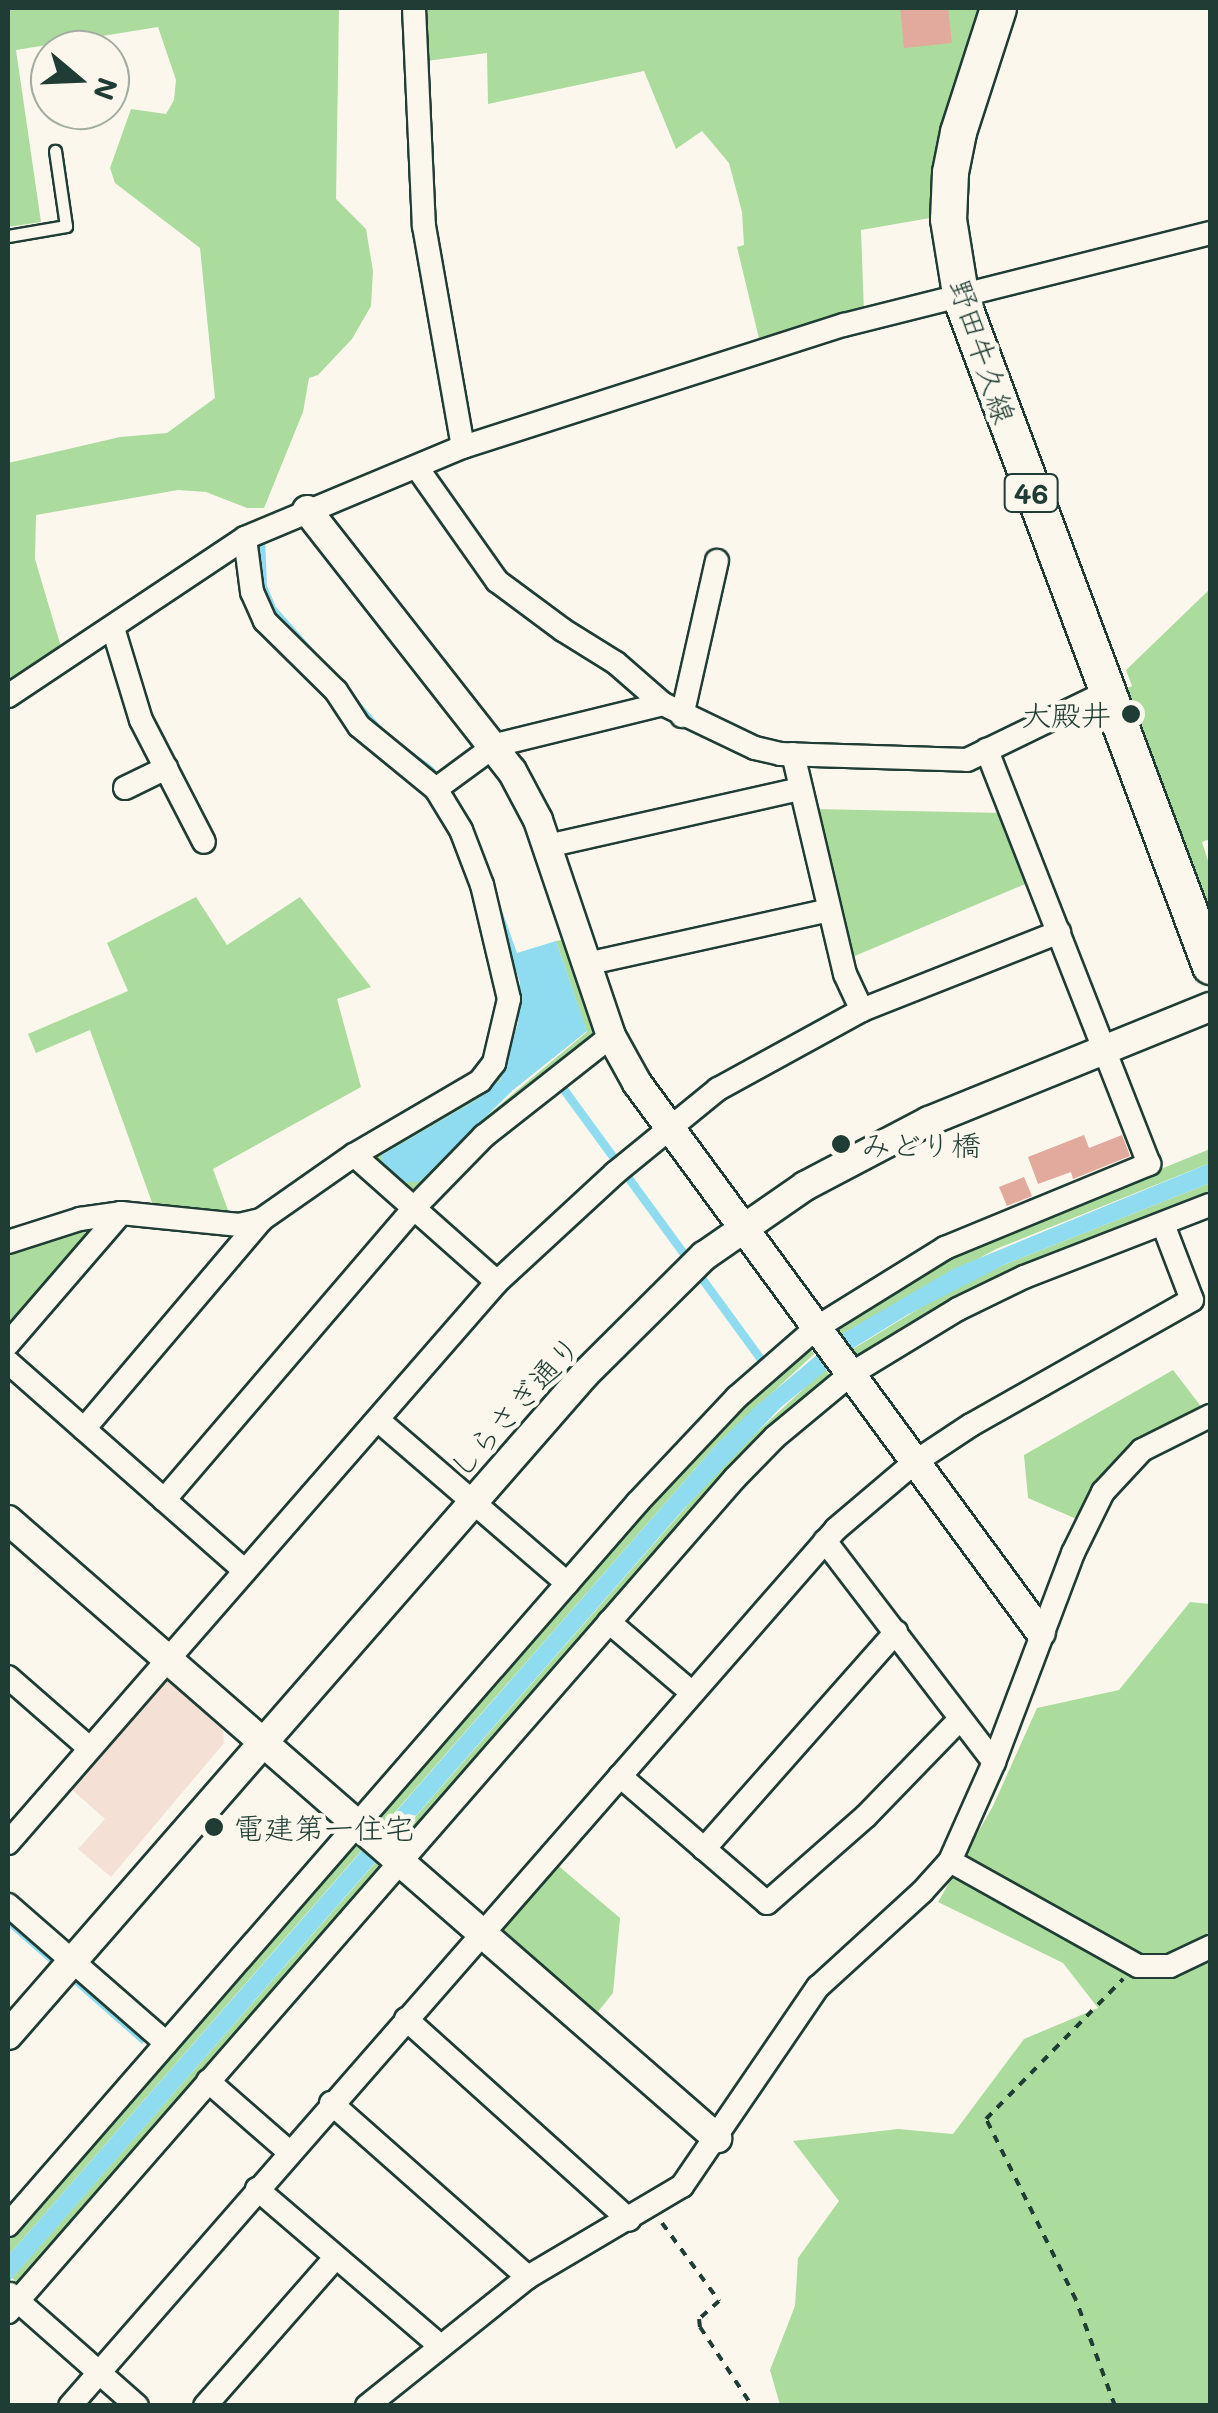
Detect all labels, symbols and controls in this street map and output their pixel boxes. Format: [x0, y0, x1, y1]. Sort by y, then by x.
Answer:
north arrow [30, 30, 130, 130]
text: N [86, 73, 127, 105]
street label: 野田牛久線 [943, 274, 1023, 428]
road number: 46 [1004, 470, 1058, 516]
place label: 大殿井 [1021, 696, 1111, 732]
marker: 大殿井 [1120, 703, 1142, 725]
place label: みどり橋 [861, 1126, 981, 1162]
marker: みどり橋 [830, 1133, 852, 1155]
street label: しらさぎ通り [440, 1327, 588, 1485]
place label: 電建第一住宅 [234, 1809, 414, 1845]
marker: 電建第一住宅 [203, 1816, 225, 1838]

